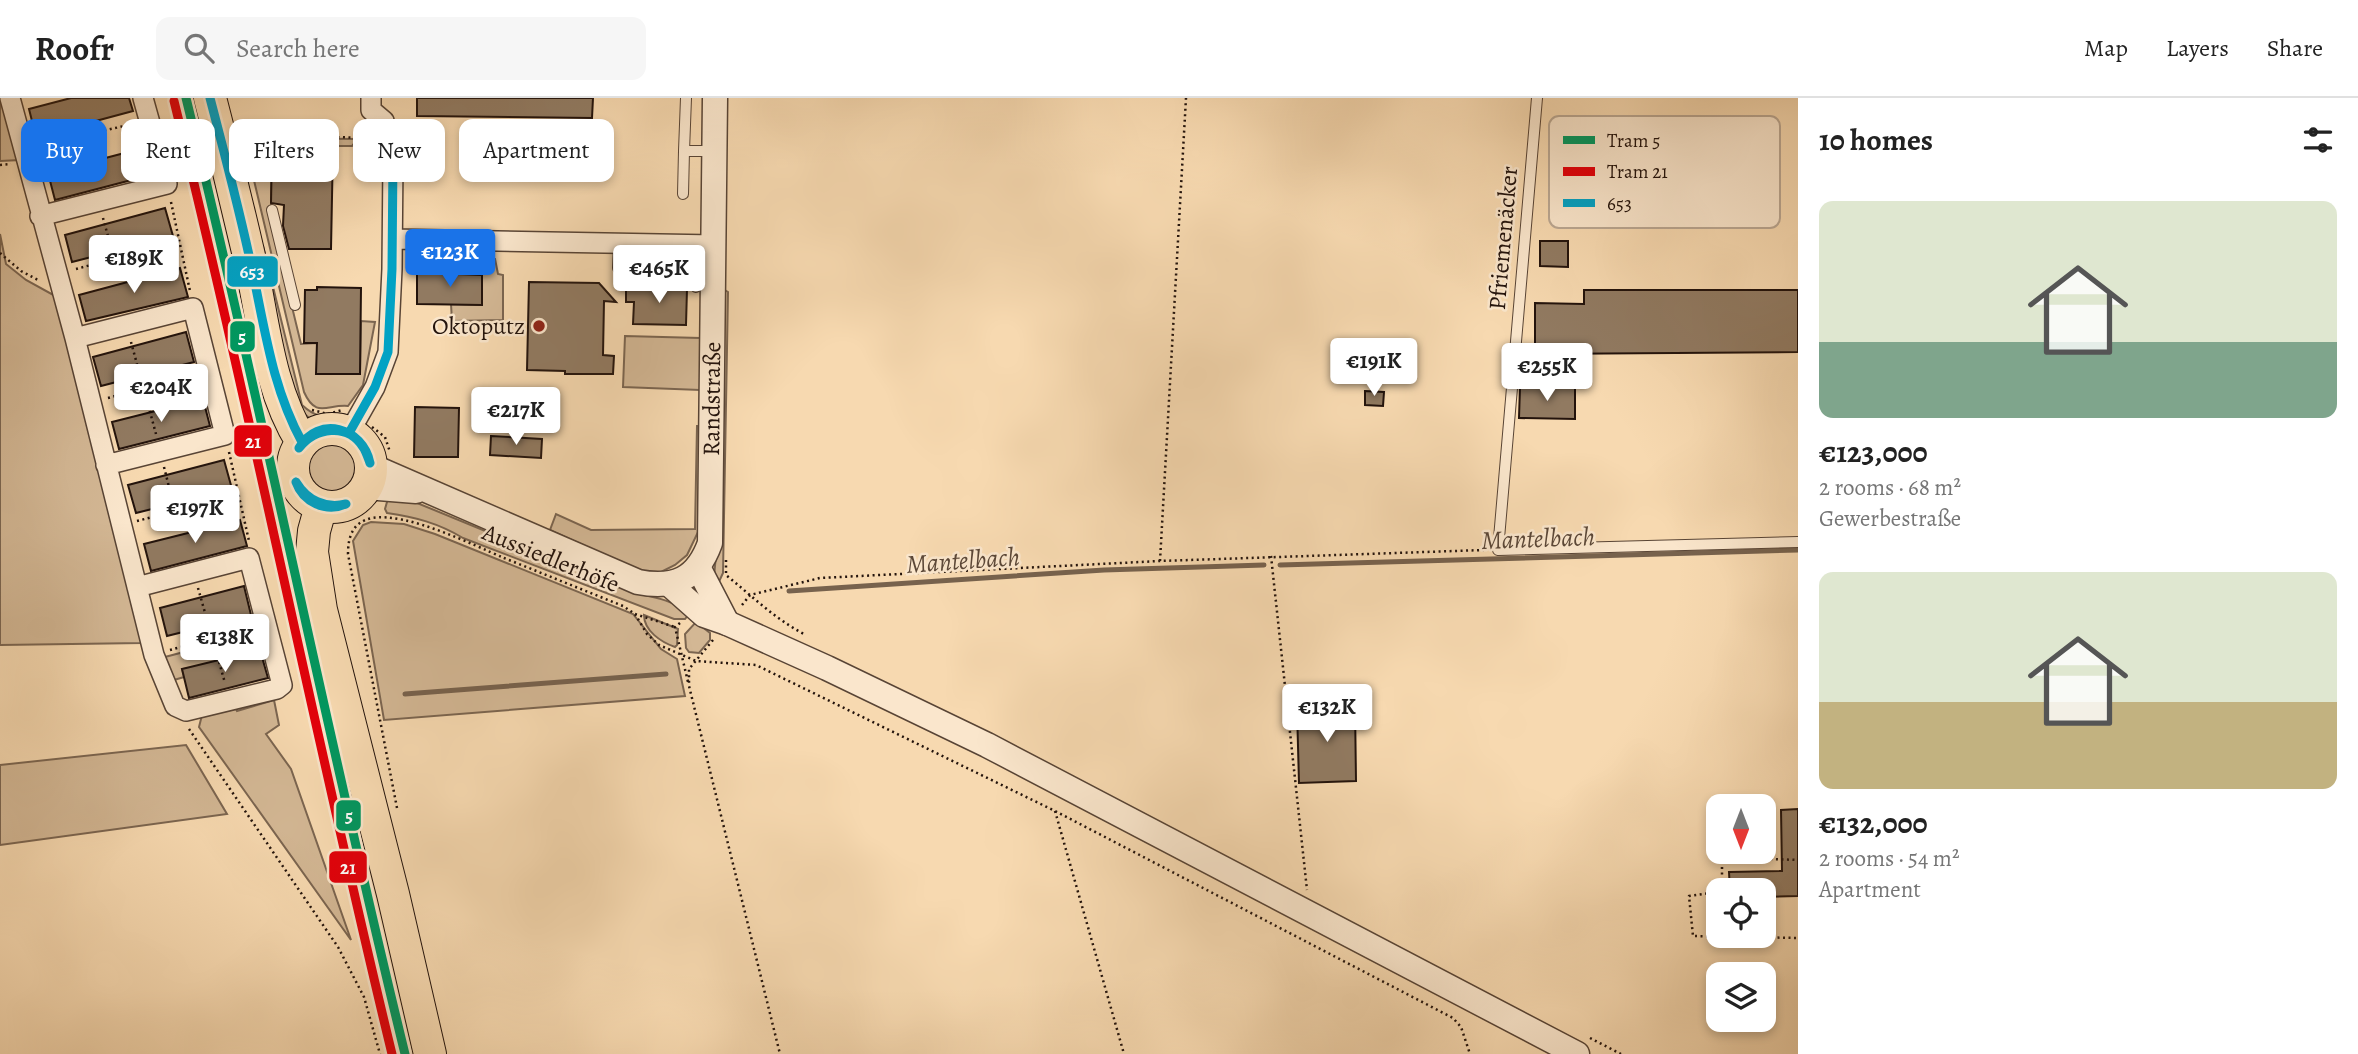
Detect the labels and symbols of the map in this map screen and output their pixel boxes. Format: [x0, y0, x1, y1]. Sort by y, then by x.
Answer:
legend [1549, 116, 1780, 228]
text: Tram 5 [1607, 128, 1661, 154]
text: Tram 21 [1607, 159, 1668, 185]
street label: Pfriemenäcker [1481, 165, 1525, 311]
text: 653 [1607, 191, 1632, 217]
pin: €123K [401, 230, 499, 289]
pin: €189K [85, 236, 183, 295]
pin: €465K [610, 246, 708, 305]
line badge: 653 [226, 255, 279, 288]
text: 653 [239, 259, 265, 285]
place label: Oktoputz [432, 310, 525, 342]
marker: Oktoputz [531, 318, 547, 334]
line badge: 5 [229, 320, 256, 353]
text: 5 [238, 324, 246, 350]
pin: €191K [1325, 338, 1423, 398]
street label: Randstraße [695, 342, 728, 456]
pin: €255K [1498, 344, 1596, 403]
pin: €204K [112, 364, 210, 424]
pin: €217K [467, 388, 565, 447]
line badge: 21 [233, 424, 273, 458]
text: 21 [245, 429, 261, 455]
pin: €197K [146, 486, 244, 545]
street label: Aussiedlerhöfe [477, 516, 624, 600]
water label: Mantelbach [1480, 519, 1596, 558]
water label: Mantelbach [905, 539, 1021, 582]
pin: €138K [176, 614, 274, 674]
pin: €132K [1278, 684, 1376, 744]
north arrow [1706, 794, 1776, 864]
line badge: 5 [335, 799, 362, 832]
text: 5 [345, 803, 353, 829]
line badge: 21 [328, 850, 368, 884]
text: 21 [340, 855, 356, 881]

